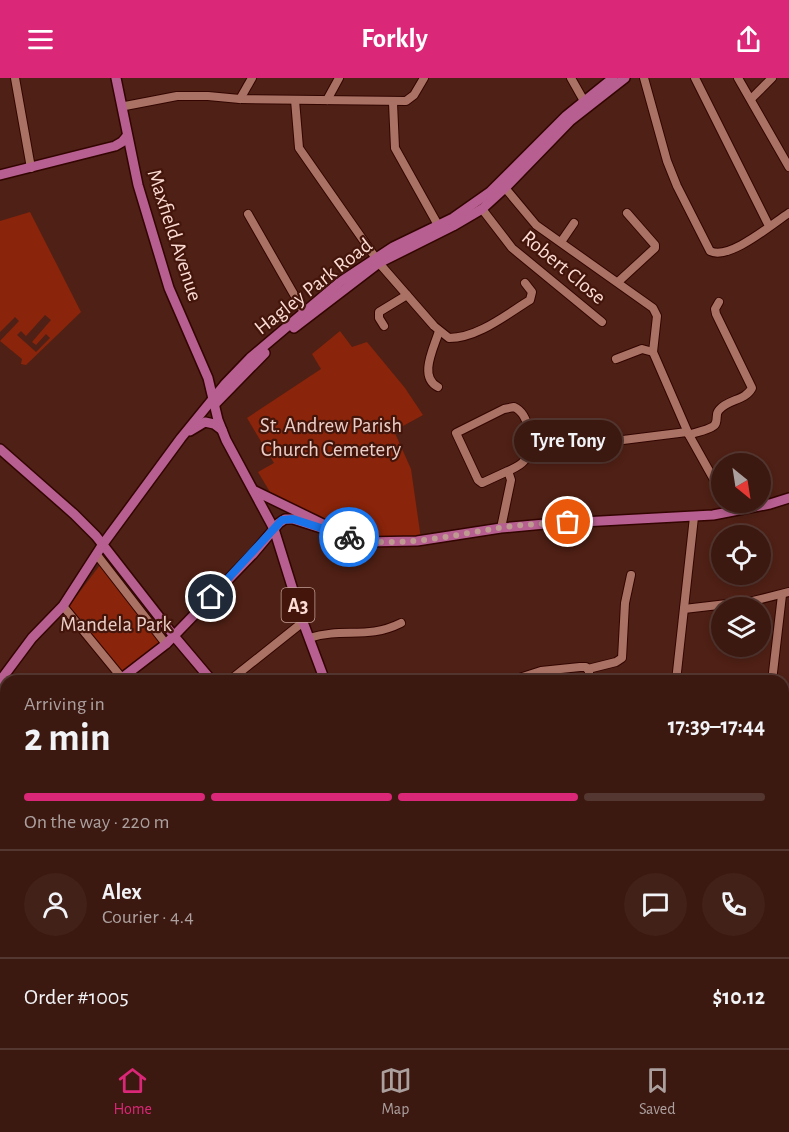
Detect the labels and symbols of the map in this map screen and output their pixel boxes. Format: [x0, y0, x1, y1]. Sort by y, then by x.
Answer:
street label: Maxfield Avenue [143, 167, 206, 304]
street label: Robert Close [518, 226, 610, 308]
street label: Hagley Park Road [251, 234, 376, 339]
park label: St. Andrew Parish Church Cemetery [260, 415, 402, 460]
callout: Tyre Tony [514, 420, 622, 462]
north arrow [711, 453, 771, 513]
pin [542, 496, 593, 547]
courier [319, 507, 379, 567]
pin [185, 571, 236, 622]
road number: A3 [282, 588, 314, 622]
park label: Mandela Park [60, 614, 172, 635]

